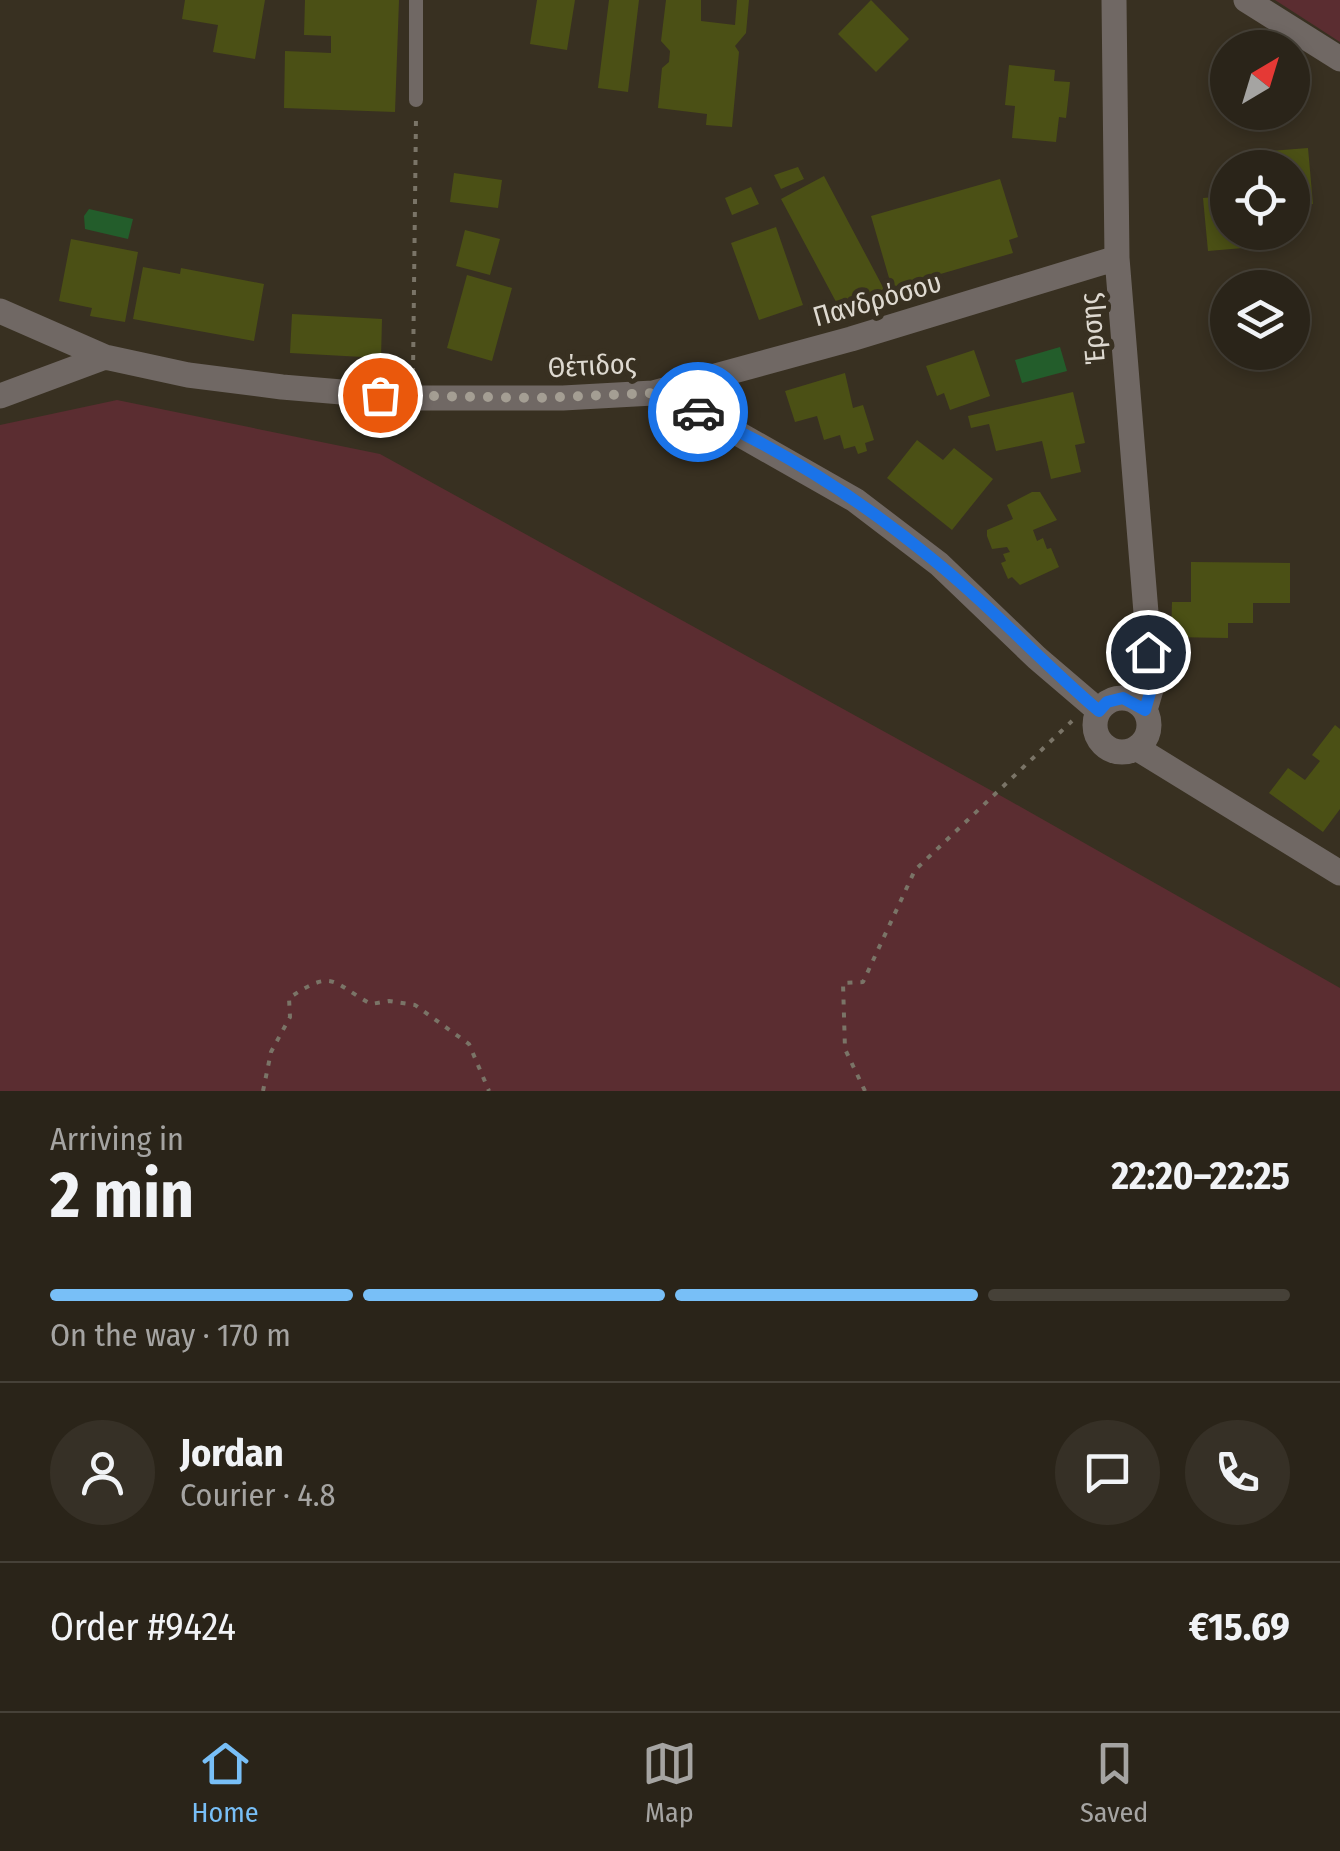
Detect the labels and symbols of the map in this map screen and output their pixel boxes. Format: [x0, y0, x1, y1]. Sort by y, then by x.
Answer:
north arrow [1210, 30, 1310, 130]
street label: Πανδρόσου [809, 265, 945, 334]
street label: Έρσης [1073, 291, 1112, 366]
street label: Θέτιδος [547, 347, 637, 384]
pin [338, 353, 423, 438]
courier [648, 362, 748, 462]
pin [1106, 610, 1191, 695]

